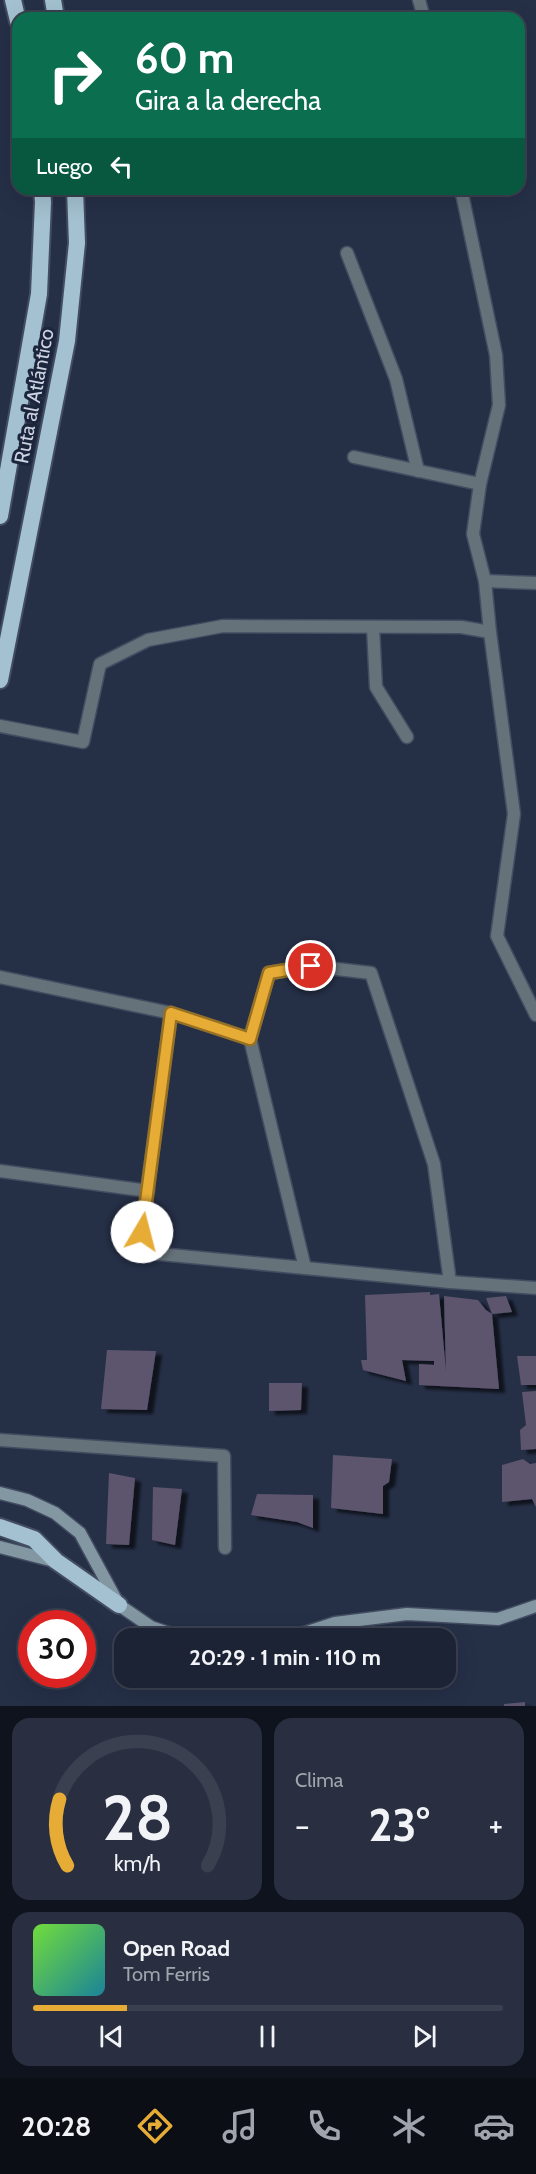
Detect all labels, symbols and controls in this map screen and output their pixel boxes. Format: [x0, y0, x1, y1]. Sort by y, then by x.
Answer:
text: 60 m [135, 32, 234, 84]
icon: right [36, 36, 114, 114]
text: Gira a la derecha [135, 84, 321, 117]
icon: left [105, 150, 138, 183]
text: Luego [36, 153, 93, 180]
street label: Ruta al Atlántico [9, 327, 59, 465]
pin [285, 940, 336, 991]
icon: arrive [294, 949, 327, 982]
position arrow [110, 1200, 174, 1264]
speed limit sign: 30 [18, 1610, 96, 1688]
text: 20:29 · 1 min · 110 m [189, 1644, 381, 1671]
text: Clima [295, 1768, 343, 1792]
text: 28 [102, 1780, 172, 1856]
text: 23° [368, 1798, 430, 1852]
text: − [295, 1805, 310, 1845]
text: + [488, 1805, 503, 1845]
text: km/h [114, 1850, 160, 1876]
text: Open Road [123, 1935, 230, 1962]
text: Tom Ferris [123, 1962, 210, 1986]
icon: previous [95, 2020, 128, 2053]
icon: pause [251, 2020, 284, 2053]
icon: next [408, 2020, 441, 2053]
icon: directions [134, 2105, 176, 2147]
icon: music [219, 2105, 261, 2147]
icon: phone [303, 2105, 345, 2147]
icon: climate [388, 2105, 430, 2147]
icon: car [473, 2105, 515, 2147]
text: 20:28 [21, 2110, 91, 2143]

